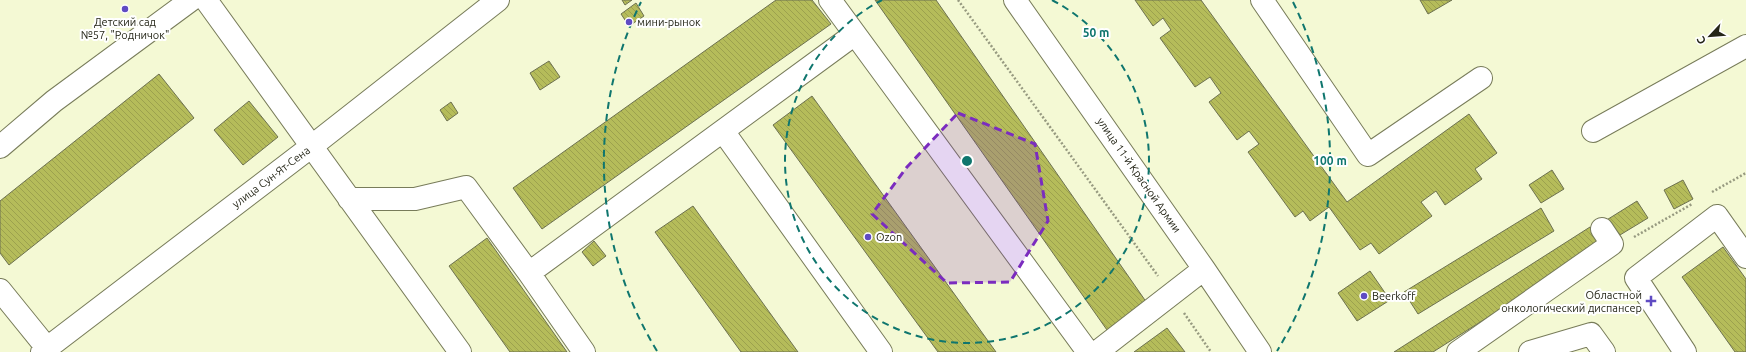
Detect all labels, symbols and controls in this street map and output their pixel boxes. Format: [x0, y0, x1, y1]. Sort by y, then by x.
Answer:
marker: Детский сад №57, "Родничок" [120, 4, 130, 14]
place label: Детский сад №57, "Родничок" [81, 16, 169, 41]
place label: мини-рынок [637, 16, 701, 28]
north arrow [1690, 16, 1730, 56]
marker: мини-рынок [624, 17, 634, 27]
text: 50 m [1083, 26, 1109, 39]
text: С [1694, 35, 1708, 46]
street label: улица 11-й Красной Армии [1095, 115, 1183, 235]
street label: улица Сун-Ят-Сена [230, 144, 312, 210]
centre of rings [960, 154, 974, 168]
text: 100 m [1313, 154, 1347, 167]
place label: Ozon [876, 231, 902, 243]
marker: Ozon [863, 232, 873, 242]
place label: Областной онкологический диспансер [1501, 289, 1642, 314]
place label: Beerkoff [1372, 290, 1416, 302]
marker: Beerkoff [1359, 291, 1369, 301]
marker: Областной онкологический диспансер [1645, 295, 1657, 307]

